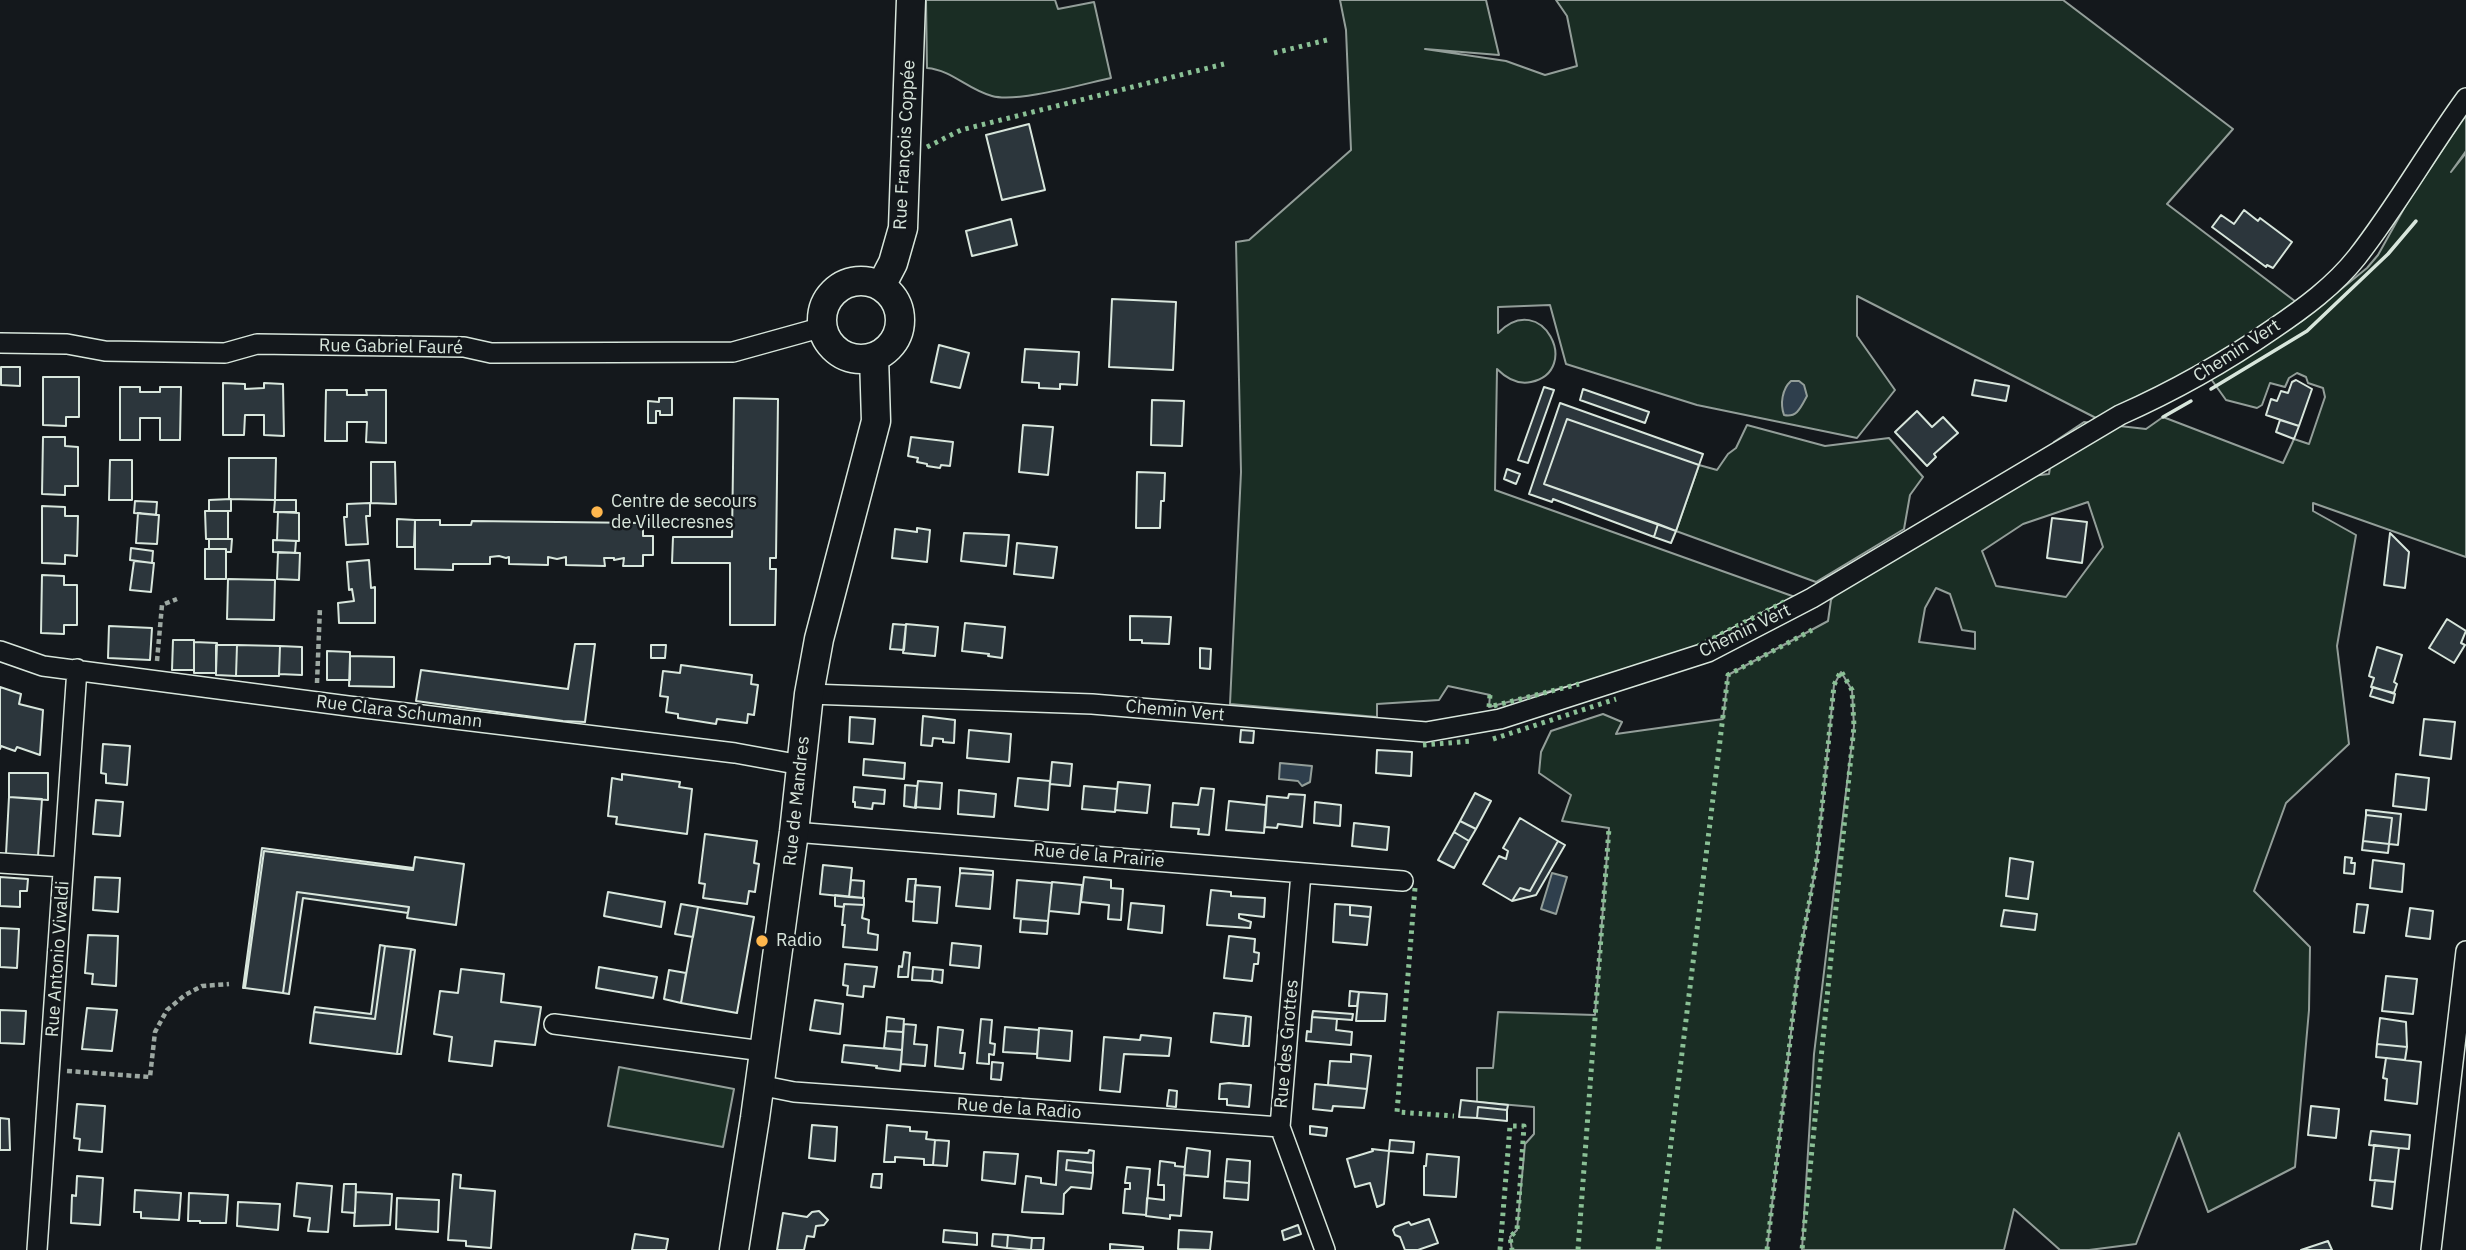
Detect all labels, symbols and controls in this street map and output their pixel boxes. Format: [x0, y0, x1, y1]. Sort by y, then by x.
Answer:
street label: Rue François Coppée [890, 59, 920, 231]
street label: Chemin Vert [2189, 315, 2285, 387]
street label: Rue Gabriel Fauré [319, 335, 463, 359]
place label: Centre de secours de Villecresnes [611, 491, 757, 534]
marker: Centre de secours de Villecresnes [589, 504, 605, 520]
street label: Chemin Vert [1696, 600, 1794, 662]
street label: Rue Clara Schumann [314, 691, 484, 733]
street label: Chemin Vert [1125, 696, 1225, 726]
street label: Rue de Mandres [779, 735, 815, 867]
street label: Rue de la Prairie [1033, 840, 1165, 872]
street label: Rue Antonio Vivaldi [42, 880, 74, 1038]
place label: Radio [776, 930, 822, 952]
marker: Radio [754, 933, 770, 949]
street label: Rue des Grottes [1271, 979, 1303, 1109]
street label: Rue de la Radio [956, 1094, 1082, 1124]

